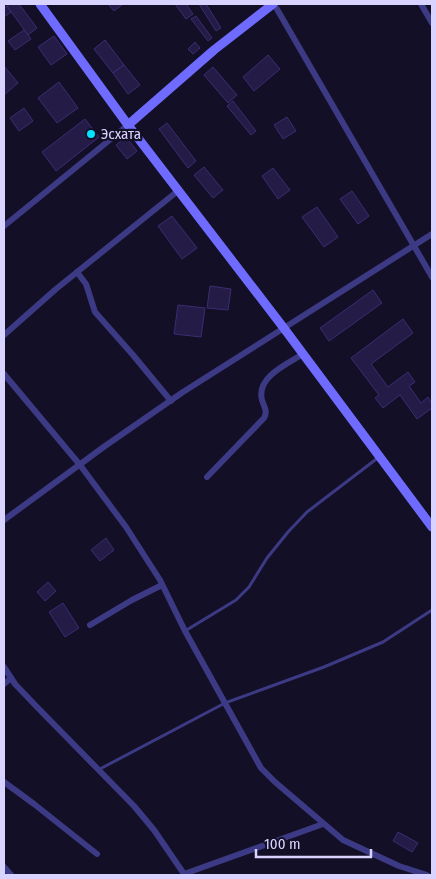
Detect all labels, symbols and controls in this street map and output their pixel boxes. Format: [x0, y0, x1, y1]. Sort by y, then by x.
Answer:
place label: Эсхата [101, 125, 141, 143]
marker: Эсхата [85, 128, 97, 140]
scale bar [256, 826, 371, 858]
text: 100 m [264, 835, 301, 853]

